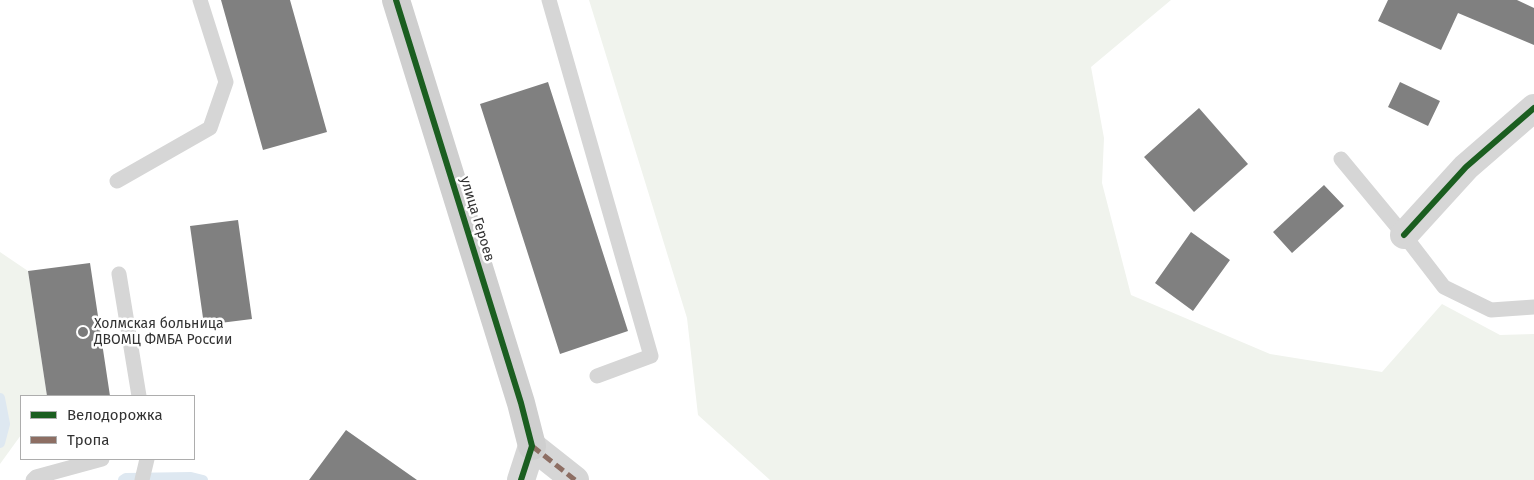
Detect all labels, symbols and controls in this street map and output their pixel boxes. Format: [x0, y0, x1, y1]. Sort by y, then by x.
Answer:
street label: улица Героев [456, 174, 498, 264]
place label: Холмская больница ДВОМЦ ФМБА России [94, 316, 232, 348]
marker: Холмская больница ДВОМЦ ФМБА России [76, 325, 90, 339]
legend [20, 395, 195, 460]
text: Велодорожка [67, 406, 163, 424]
text: Тропа [67, 431, 109, 449]

